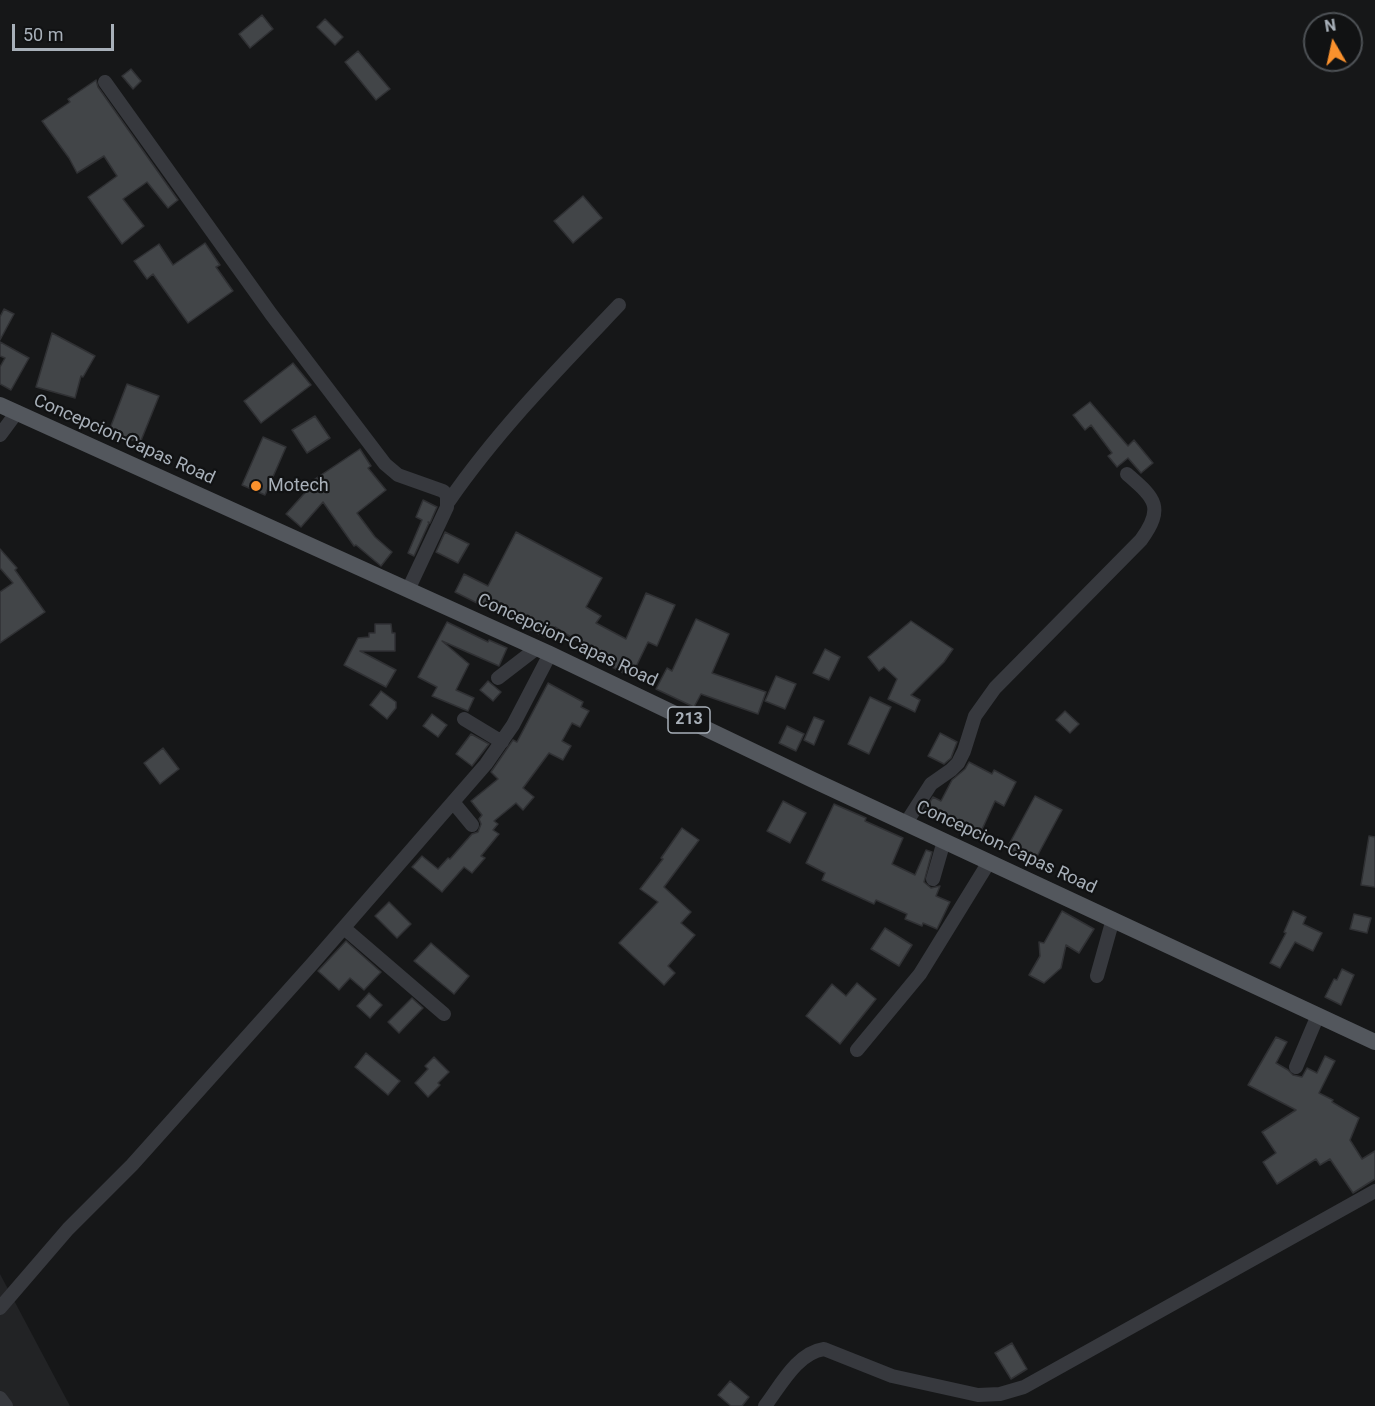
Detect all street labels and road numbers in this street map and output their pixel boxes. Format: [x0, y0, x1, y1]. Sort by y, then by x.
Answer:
street label: Concepcion-Capas Road [30, 390, 218, 490]
street label: Concepcion-Capas Road [473, 590, 661, 692]
road number: 213 [668, 707, 710, 733]
street label: Concepcion-Capas Road [912, 797, 1100, 899]

